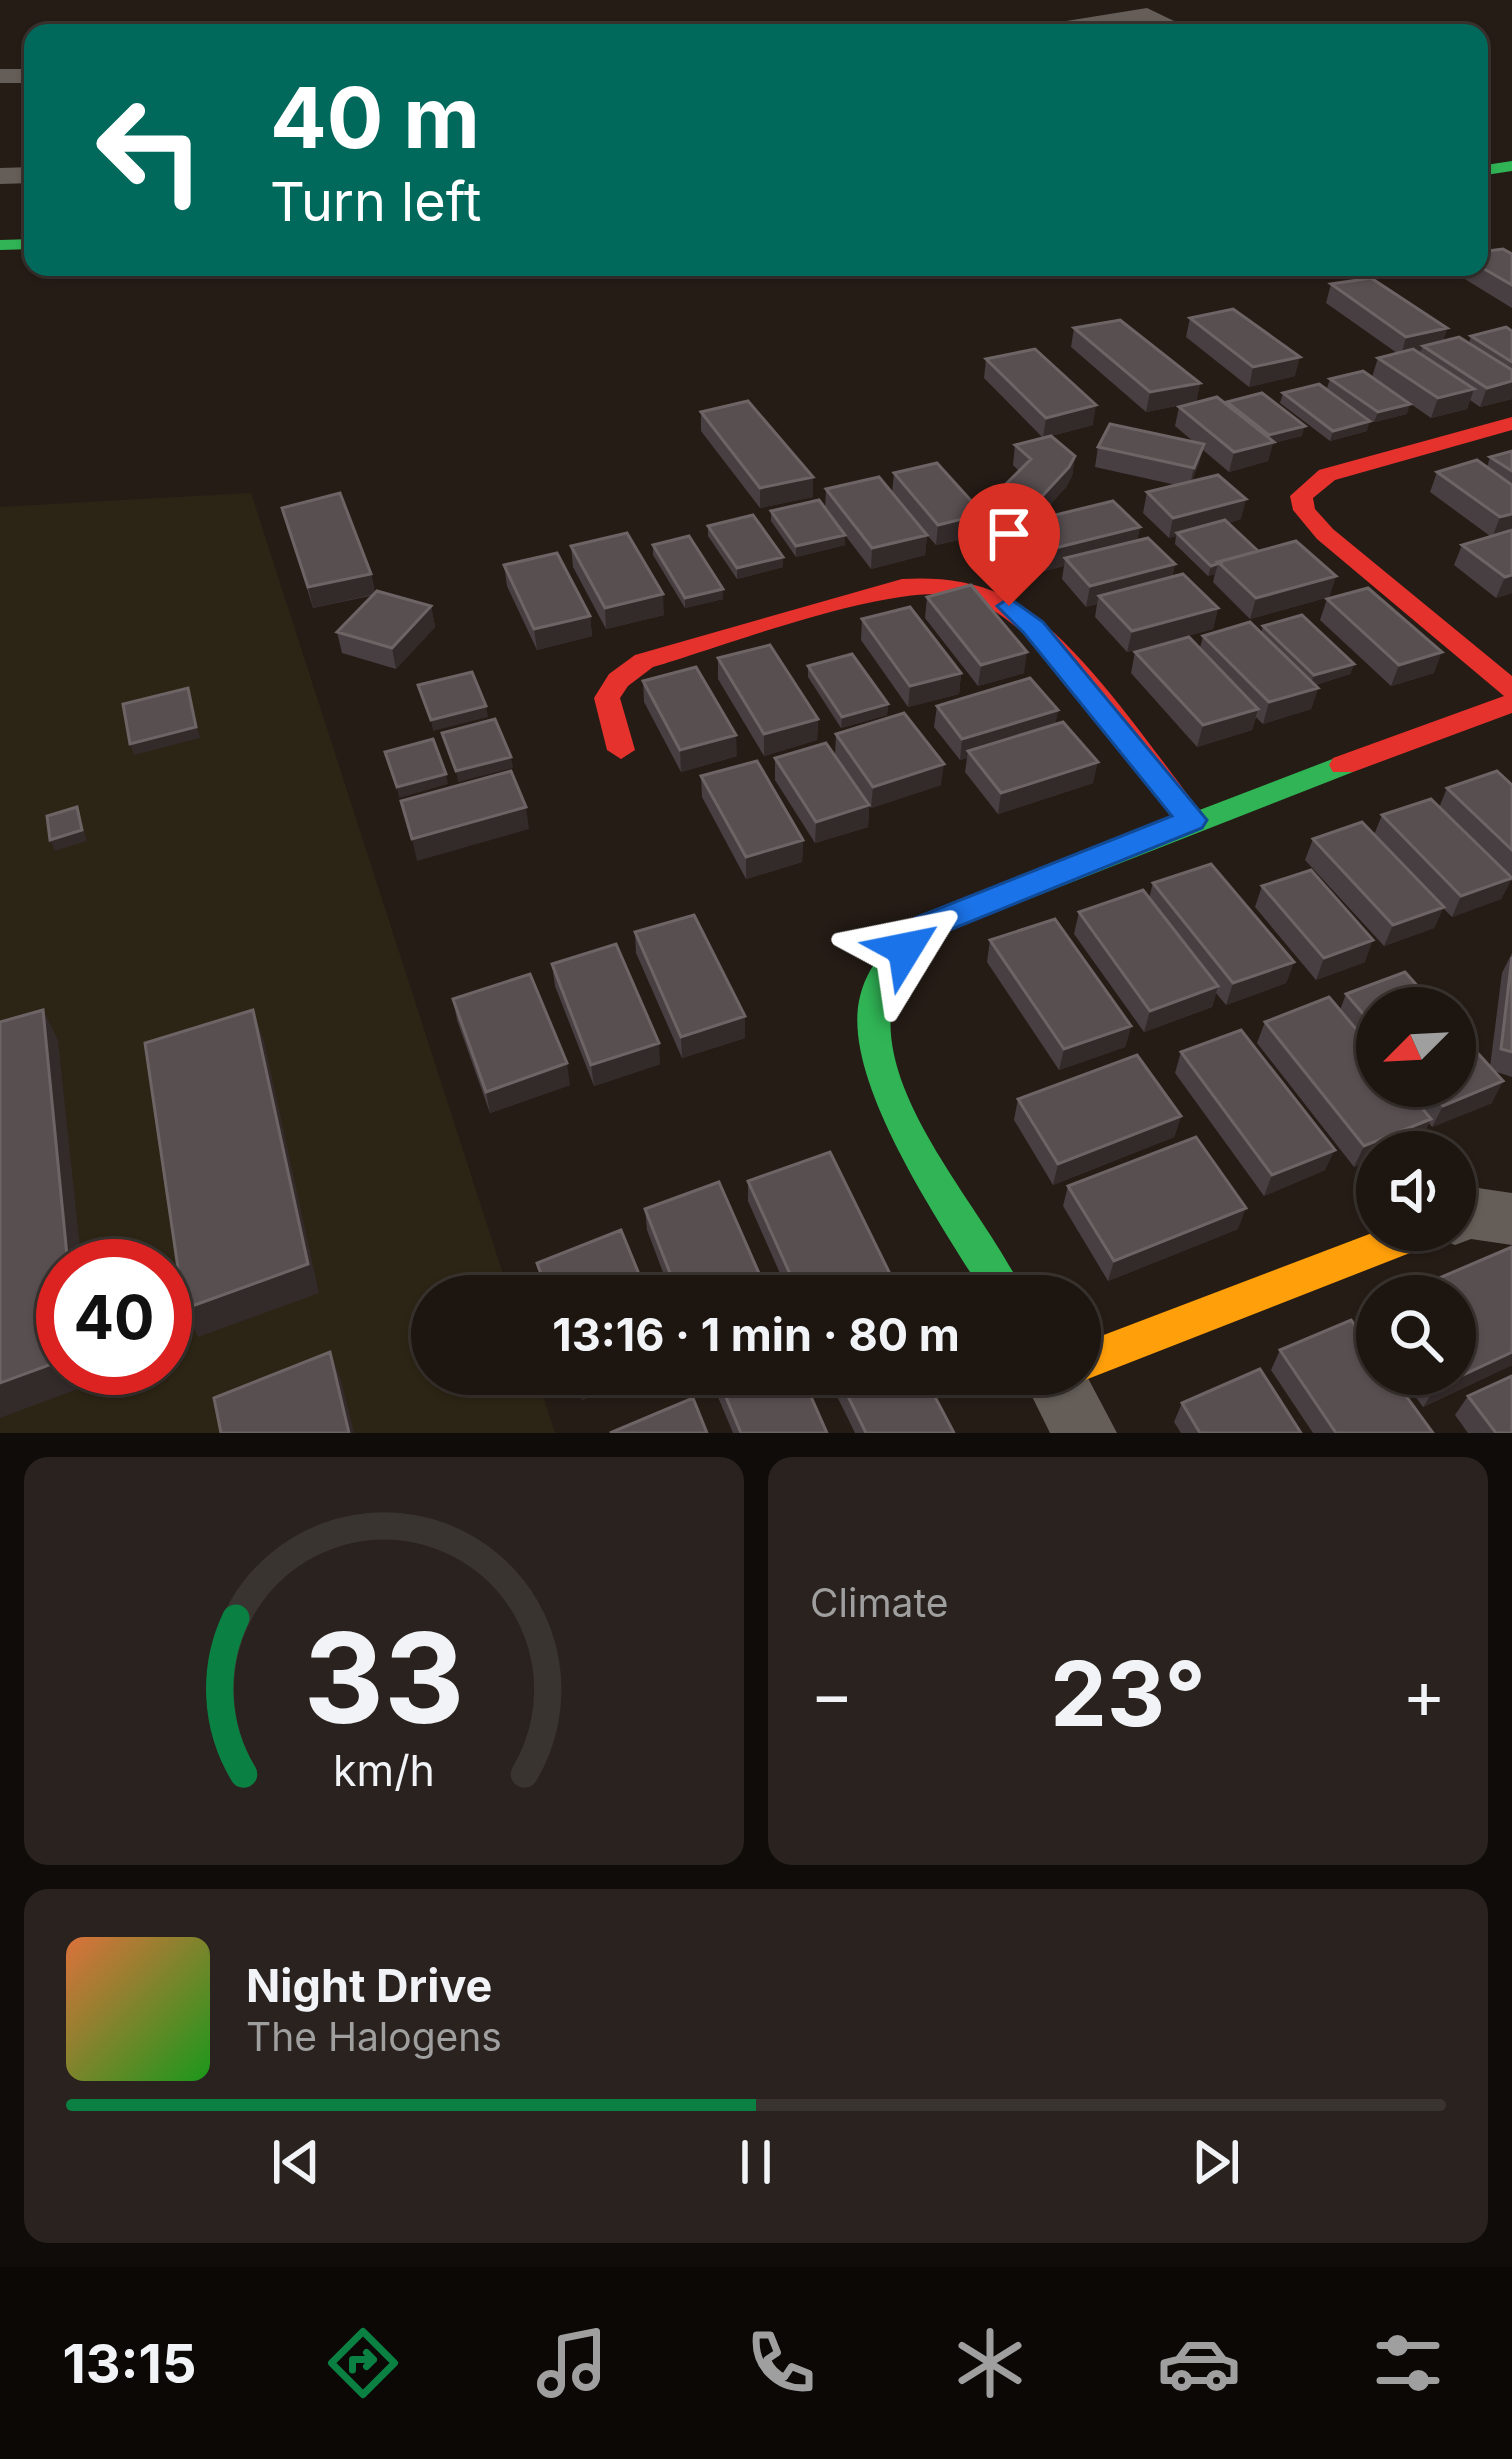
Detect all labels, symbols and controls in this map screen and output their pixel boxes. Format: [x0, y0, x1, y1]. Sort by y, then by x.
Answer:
text: 40 m [270, 67, 480, 168]
icon: left [72, 72, 228, 228]
text: Turn left [270, 169, 481, 234]
pin [958, 483, 1060, 606]
icon: arrive [976, 501, 1042, 567]
position arrow [842, 886, 968, 1012]
north arrow [1356, 987, 1476, 1107]
map controls [1356, 987, 1476, 1395]
button: sound [1356, 1131, 1476, 1251]
speed limit sign: 40 [36, 1239, 192, 1395]
button: search [1356, 1275, 1476, 1395]
text: 13:16 · 1 min · 80 m [552, 1307, 960, 1362]
text: Climate [810, 1579, 949, 1626]
text: 33 [303, 1602, 465, 1753]
text: 23° [1050, 1639, 1206, 1748]
text: − [810, 1654, 854, 1734]
text: + [1402, 1654, 1446, 1734]
text: km/h [333, 1744, 435, 1796]
text: Night Drive [246, 1958, 492, 2013]
text: The Halogens [246, 2013, 502, 2060]
icon: previous [263, 2129, 329, 2195]
icon: pause [723, 2129, 789, 2195]
icon: next [1183, 2129, 1249, 2195]
icon: directions [321, 2321, 405, 2405]
icon: music [530, 2321, 614, 2405]
icon: phone [739, 2321, 823, 2405]
icon: climate [948, 2321, 1032, 2405]
icon: car [1157, 2321, 1241, 2405]
icon: filters [1366, 2321, 1450, 2405]
text: 13:15 [62, 2331, 196, 2396]

